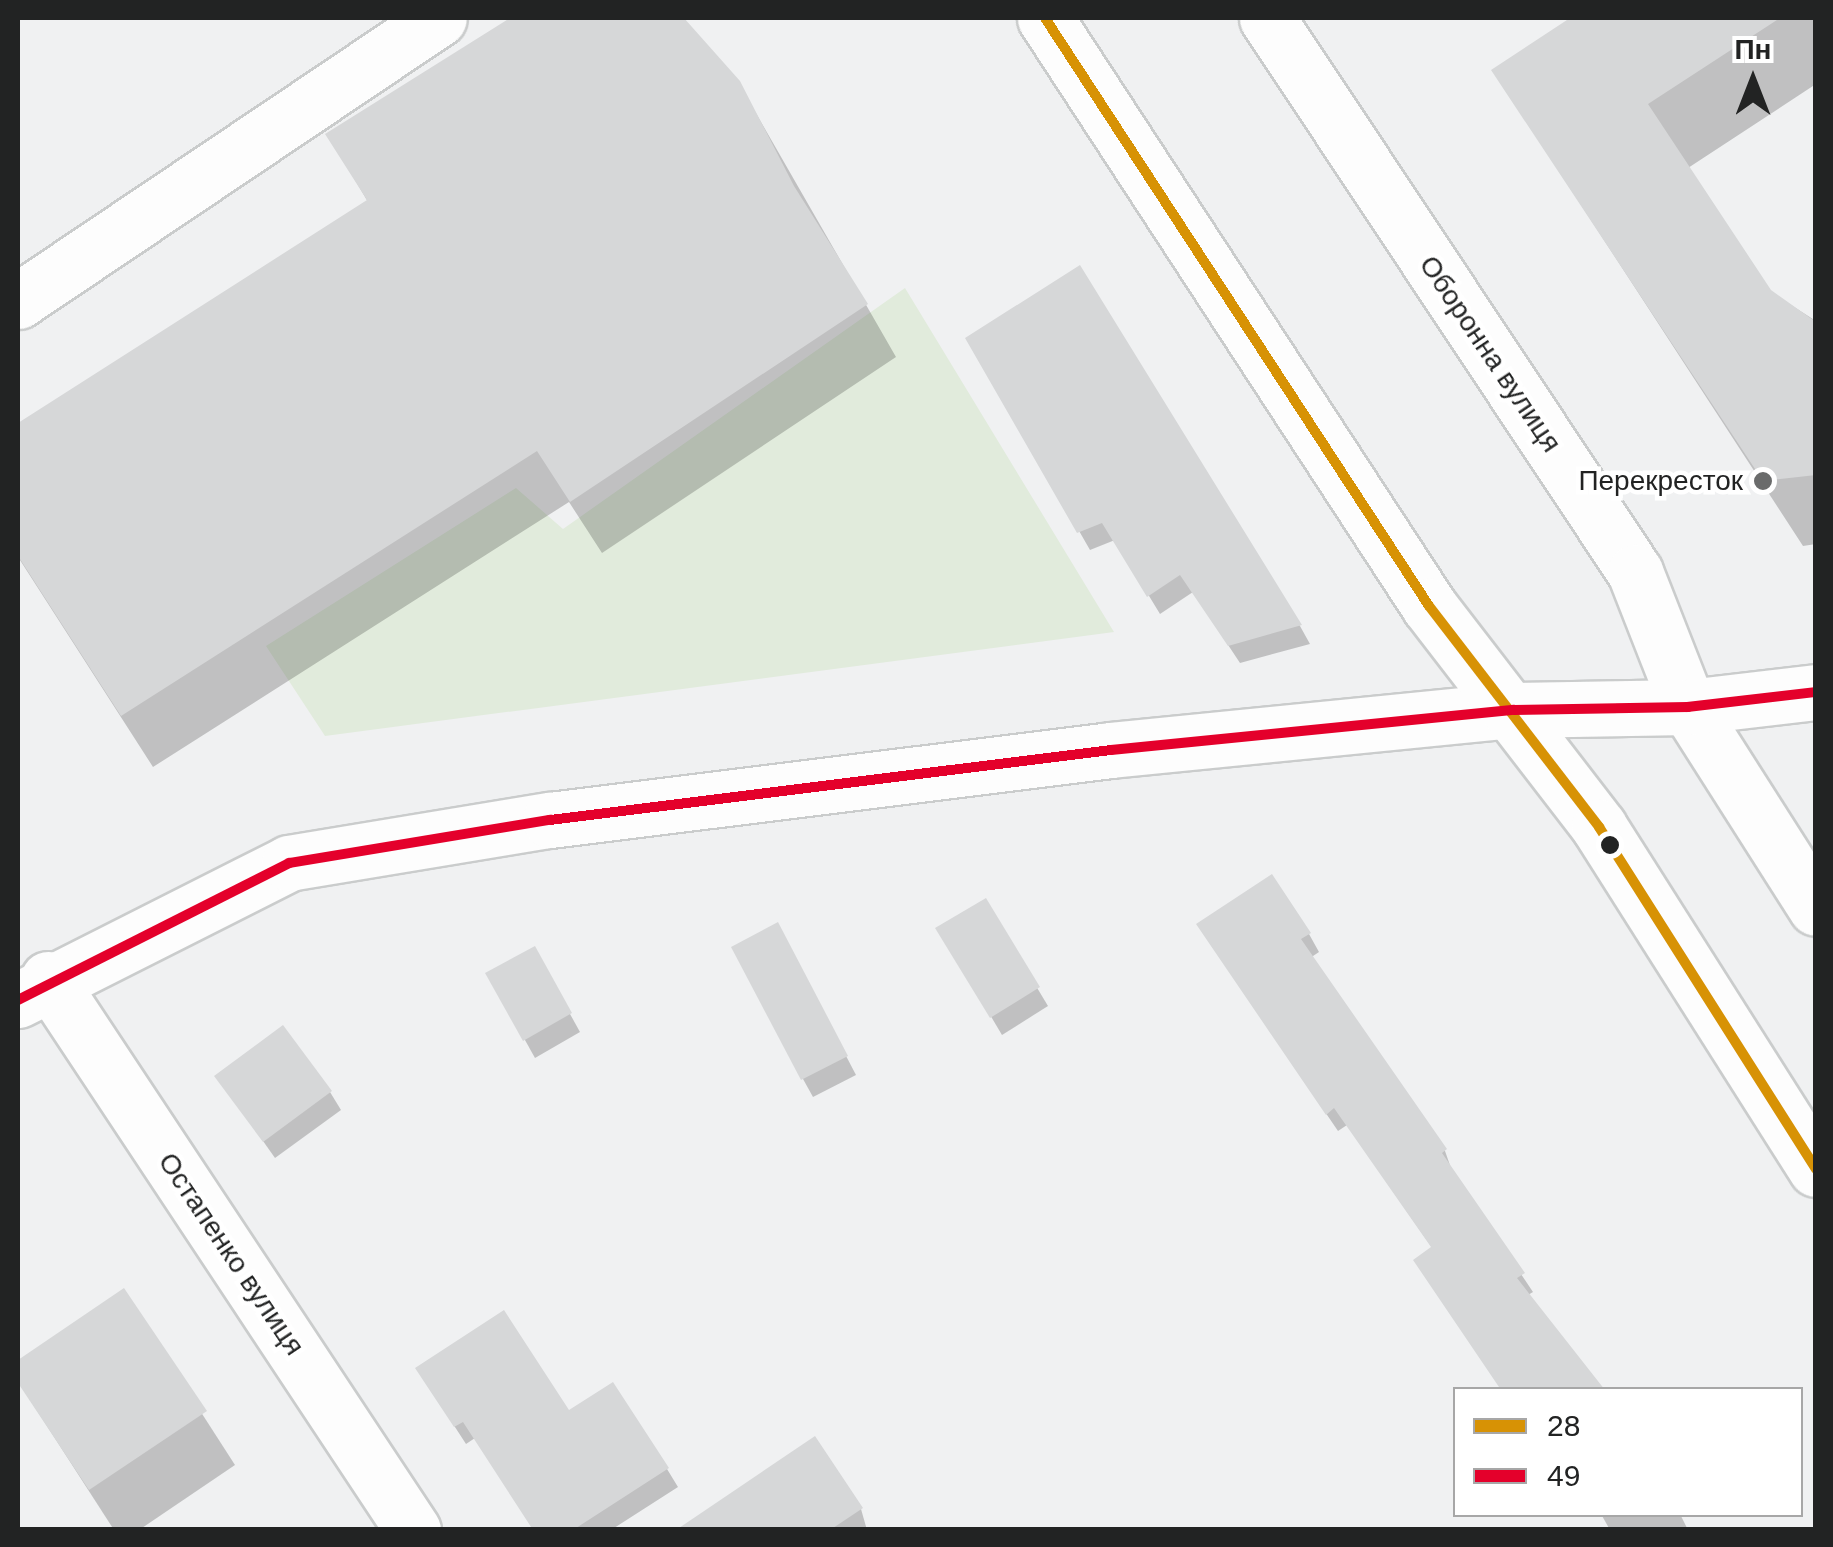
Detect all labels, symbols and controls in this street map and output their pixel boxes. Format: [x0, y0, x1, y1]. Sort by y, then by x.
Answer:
north arrow [1703, 30, 1803, 130]
text: Пн [1734, 34, 1772, 65]
street label: Оборонна вулиця [1412, 249, 1568, 459]
place label: Перекресток [1578, 464, 1743, 498]
marker: Перекресток [1752, 470, 1774, 492]
unlabelled marker [1600, 835, 1620, 855]
street label: Остапенко вулиця [151, 1146, 311, 1362]
legend [1453, 1387, 1803, 1517]
text: 28 [1547, 1409, 1580, 1442]
text: 49 [1547, 1459, 1580, 1492]

